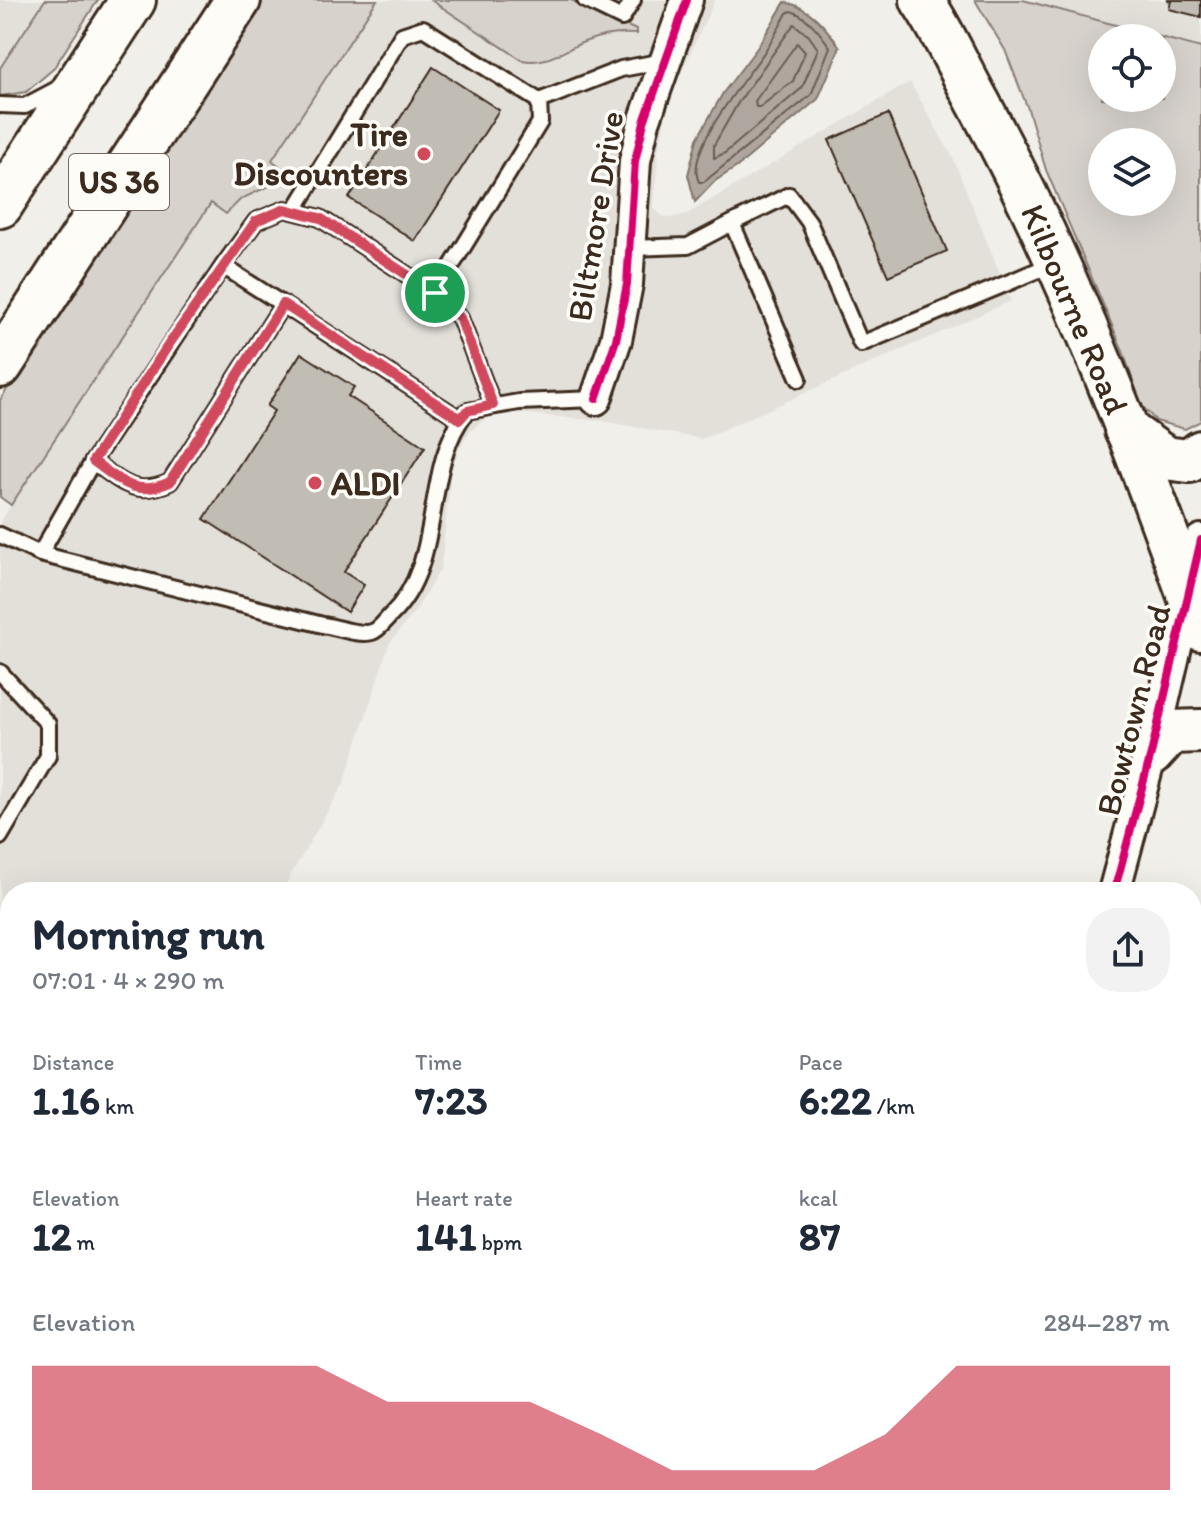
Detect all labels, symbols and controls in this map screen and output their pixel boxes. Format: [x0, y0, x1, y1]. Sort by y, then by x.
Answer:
map controls [1088, 24, 1176, 216]
button: locate [1088, 24, 1176, 112]
street label: Biltmore Drive [559, 108, 632, 324]
place label: Tire Discounters [234, 114, 408, 194]
button: layers [1088, 128, 1176, 216]
marker: Tire Discounters [415, 145, 433, 163]
road number: US 36 [69, 154, 169, 210]
street label: Kilbourne Road [1012, 198, 1137, 420]
pin [401, 259, 469, 327]
icon: arrive [413, 271, 457, 315]
place label: ALDI [331, 463, 400, 504]
marker: ALDI [306, 474, 324, 492]
street label: Bowtown Road [1087, 600, 1180, 820]
text: Morning run [32, 907, 265, 960]
button: share [1086, 908, 1170, 992]
text: 07:01 · 4 × 290 m [32, 964, 224, 996]
text: Distance [32, 1049, 114, 1076]
text: Time [415, 1049, 462, 1076]
text: Pace [799, 1049, 843, 1076]
text: 1.16 [32, 1076, 100, 1124]
text: 7:23 [415, 1076, 488, 1124]
text: 6:22 [799, 1076, 872, 1124]
text: km [100, 1093, 134, 1120]
text: /km [872, 1093, 915, 1120]
text: Elevation [32, 1185, 119, 1212]
text: Heart rate [415, 1185, 513, 1212]
text: kcal [799, 1185, 838, 1212]
text: 12 [32, 1212, 72, 1260]
text: 141 [415, 1212, 477, 1260]
text: 87 [799, 1212, 840, 1260]
text: m [72, 1229, 95, 1256]
text: bpm [477, 1229, 522, 1256]
text: Elevation [32, 1306, 135, 1338]
text: 284–287 m [1043, 1306, 1170, 1338]

